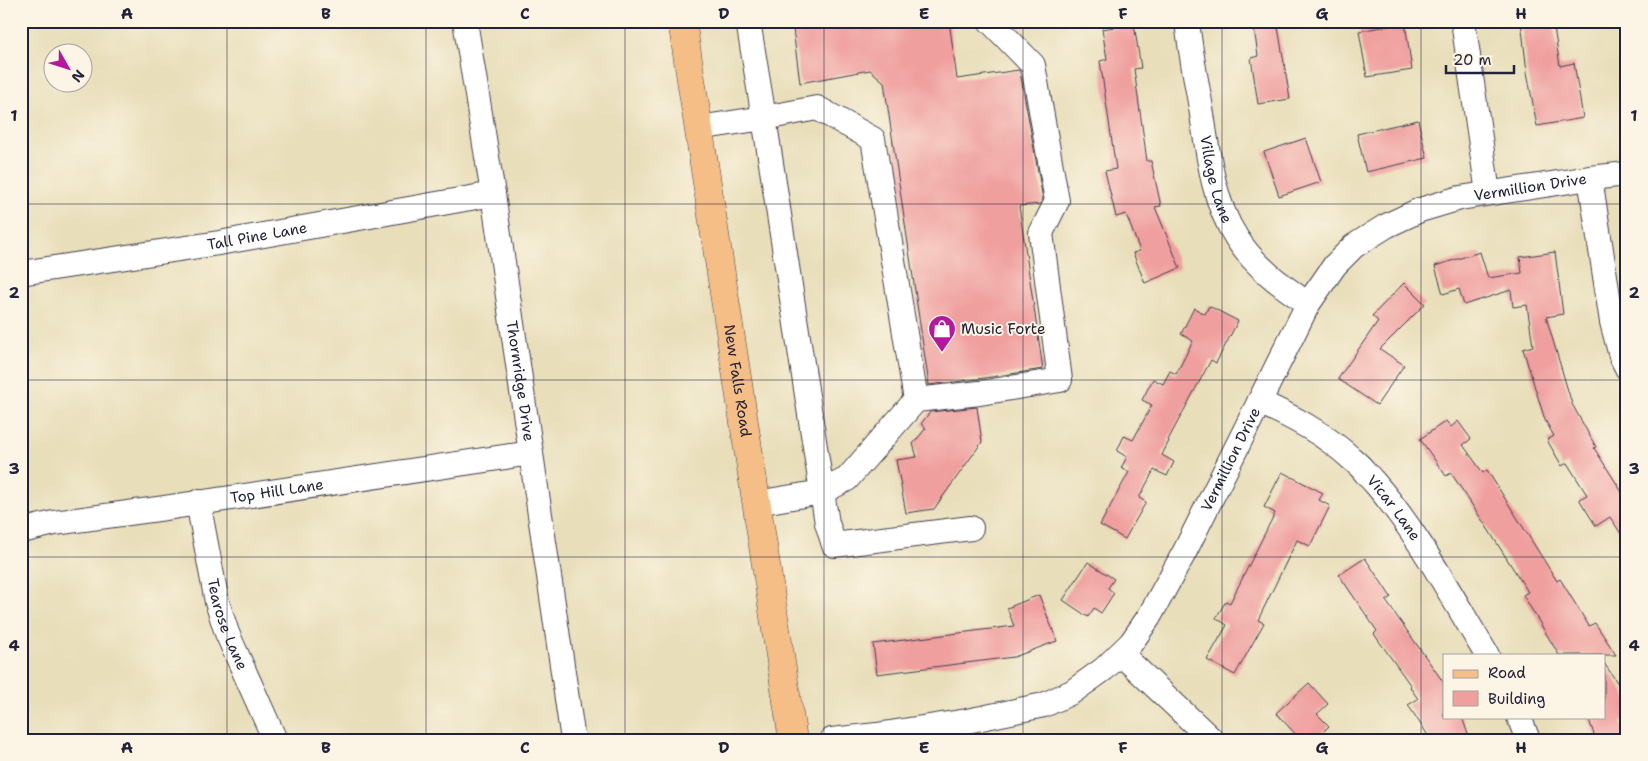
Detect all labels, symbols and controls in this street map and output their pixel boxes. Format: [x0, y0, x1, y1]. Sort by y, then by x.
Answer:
text: A [121, 3, 133, 24]
text: B [321, 3, 331, 24]
text: C [520, 3, 530, 24]
text: D [718, 3, 730, 24]
text: E [919, 3, 929, 24]
text: F [1118, 3, 1128, 24]
text: G [1316, 3, 1329, 24]
text: H [1515, 3, 1527, 24]
north arrow [42, 42, 92, 92]
scale bar [1446, 42, 1513, 74]
text: 20 m [1453, 50, 1492, 70]
text: N [68, 66, 89, 86]
text: 1 [10, 105, 18, 126]
text: 1 [1630, 105, 1638, 126]
street label: Village Lane [1195, 134, 1237, 227]
street label: Vermillion Drive [1472, 169, 1588, 206]
street label: Tall Pine Lane [206, 217, 309, 255]
text: 2 [8, 282, 20, 303]
text: 2 [1628, 282, 1640, 303]
shop icon: Music Forte [927, 314, 957, 353]
street label: Thornridge Drive [502, 319, 539, 443]
place label: Music Forte [961, 319, 1045, 339]
street label: New Falls Road [719, 323, 756, 439]
street label: Vermillion Drive [1196, 404, 1265, 515]
text: 3 [8, 458, 20, 479]
text: 3 [1628, 458, 1640, 479]
street label: Vicar Lane [1362, 471, 1425, 545]
street label: Top Hill Lane [229, 474, 325, 508]
street label: Tearose Lane [203, 577, 252, 673]
text: 4 [8, 635, 20, 656]
text: 4 [1628, 635, 1640, 656]
legend [1443, 654, 1606, 718]
text: Road [1488, 663, 1526, 683]
text: Building [1488, 689, 1545, 709]
text: A [121, 737, 133, 758]
text: B [321, 737, 331, 758]
text: C [520, 737, 530, 758]
text: D [718, 737, 730, 758]
text: E [919, 737, 929, 758]
text: F [1118, 737, 1128, 758]
text: G [1316, 737, 1329, 758]
text: H [1515, 737, 1527, 758]

